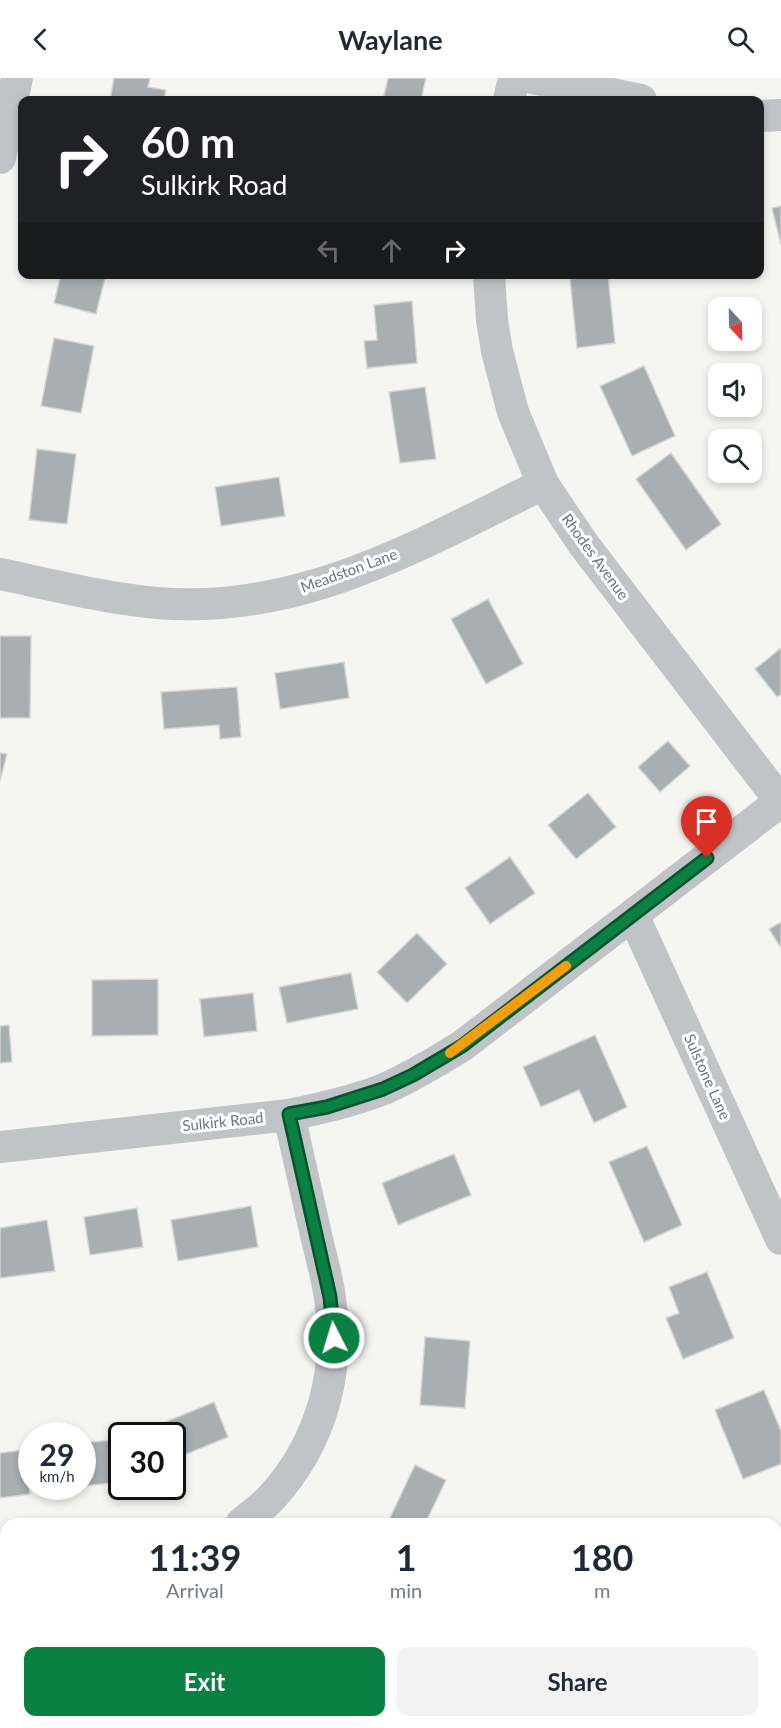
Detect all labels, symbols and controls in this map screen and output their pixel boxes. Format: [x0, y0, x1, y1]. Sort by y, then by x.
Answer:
icon: back [24, 23, 57, 56]
text: Waylane [338, 23, 443, 56]
icon: search [724, 23, 757, 56]
text: 60 m [141, 117, 235, 167]
icon: right [42, 120, 120, 198]
text: Sulkirk Road [141, 168, 287, 201]
icon: left [312, 234, 345, 267]
icon: ahead [375, 234, 408, 267]
icon: right [438, 234, 471, 267]
north arrow [708, 297, 762, 351]
map controls [708, 297, 762, 483]
button: sound [708, 363, 762, 417]
button: search [708, 429, 762, 483]
street label: Rhodes Avenue [559, 510, 633, 603]
street label: Meadston Lane [298, 544, 399, 596]
pin [681, 796, 732, 858]
icon: arrive [690, 805, 723, 838]
street label: Sulstone Lane [681, 1031, 735, 1122]
street label: Sulkirk Road [182, 1108, 264, 1134]
position arrow [302, 1306, 366, 1370]
speed limit sign: 30 [108, 1422, 186, 1500]
text: 29 [40, 1436, 74, 1472]
text: km/h [39, 1467, 75, 1485]
text: 11:39 [149, 1535, 241, 1579]
text: 1 [396, 1535, 417, 1579]
text: 180 [571, 1535, 633, 1579]
text: Arrival [166, 1578, 224, 1602]
text: min [390, 1578, 422, 1602]
text: m [594, 1578, 610, 1602]
button: Exit [24, 1647, 385, 1716]
button: Share [397, 1647, 758, 1716]

